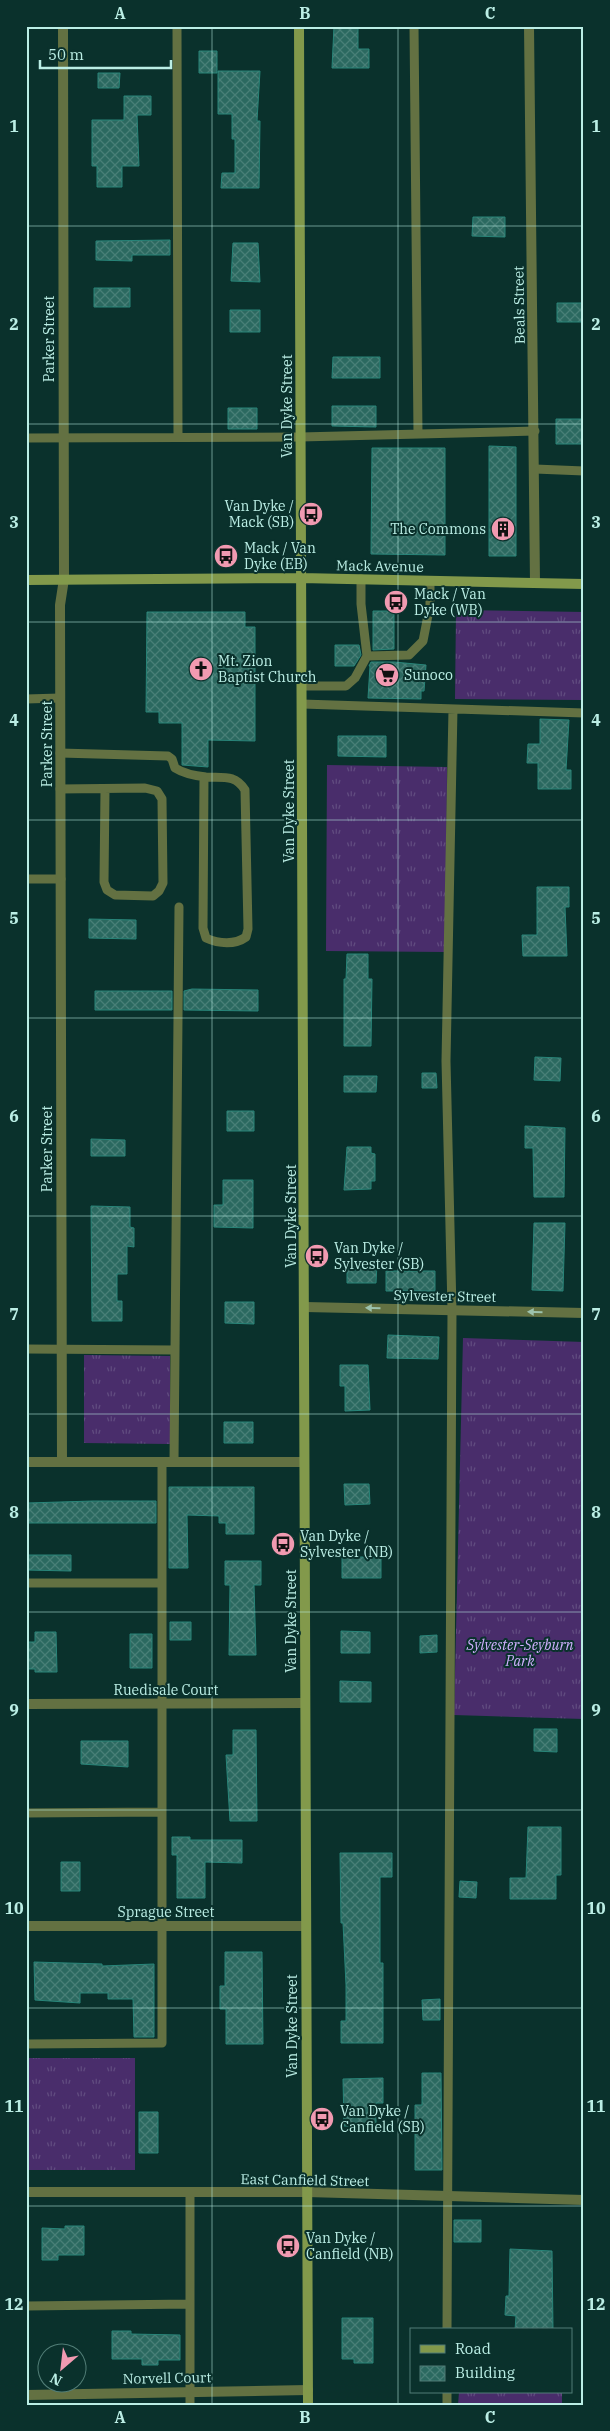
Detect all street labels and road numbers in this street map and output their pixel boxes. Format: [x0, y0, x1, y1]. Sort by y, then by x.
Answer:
street label: Beals Street [509, 266, 529, 344]
street label: Parker Street [40, 296, 58, 382]
street label: Van Dyke Street [278, 354, 296, 458]
street label: Mack Avenue [336, 556, 424, 576]
street label: Parker Street [38, 701, 56, 787]
street label: Van Dyke Street [280, 759, 298, 863]
street label: Parker Street [38, 1106, 56, 1192]
street label: Van Dyke Street [282, 1164, 300, 1268]
street label: Sylvester Street [393, 1286, 497, 1306]
street label: Van Dyke Street [282, 1569, 300, 1673]
street label: Ruedisale Court [114, 1681, 218, 1699]
street label: Sprague Street [118, 1903, 214, 1921]
street label: Van Dyke Street [283, 1974, 301, 2078]
street label: East Canfield Street [240, 2170, 370, 2190]
street label: Norvell Court [123, 2368, 212, 2388]

